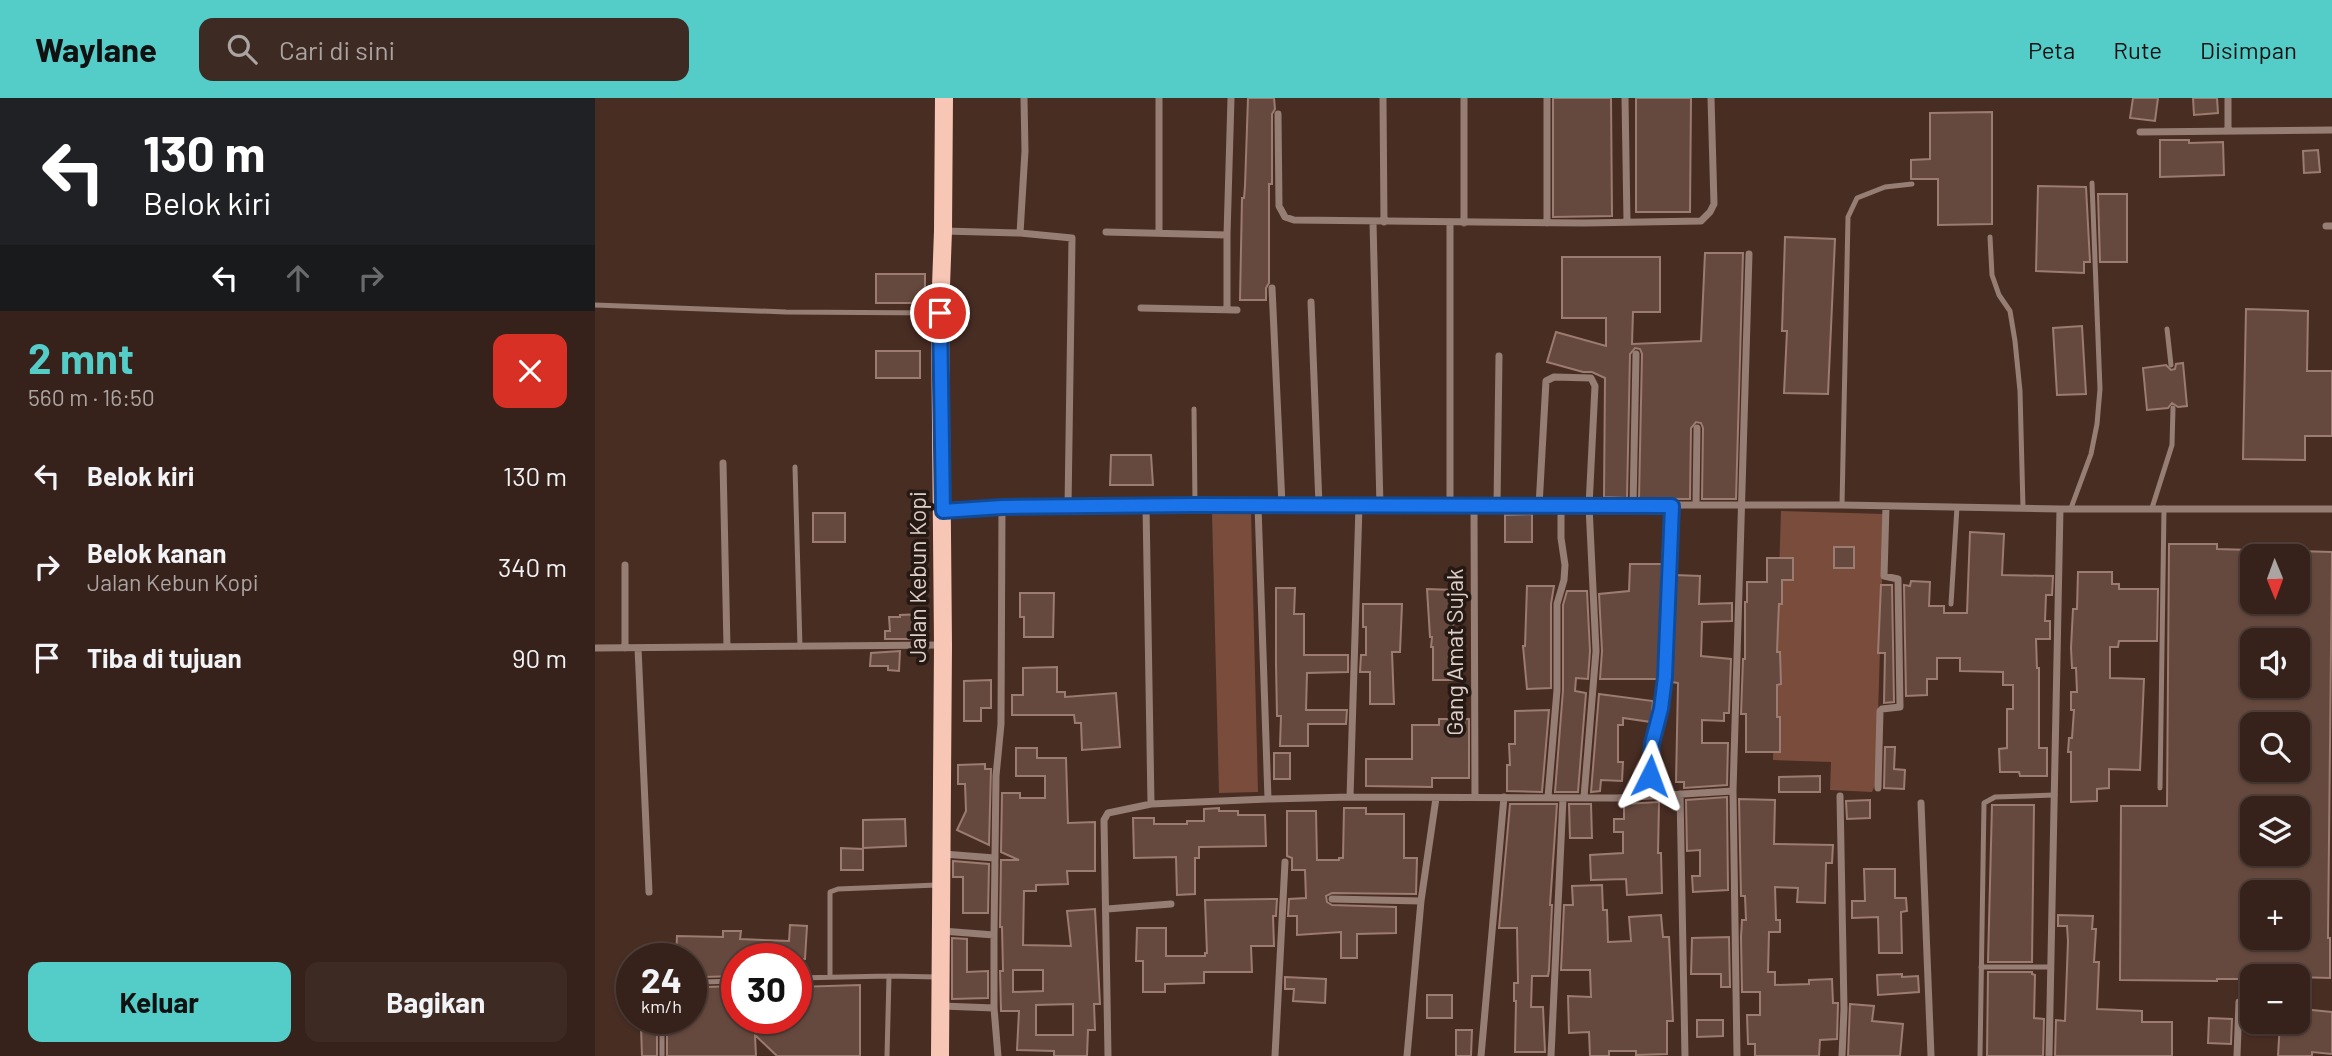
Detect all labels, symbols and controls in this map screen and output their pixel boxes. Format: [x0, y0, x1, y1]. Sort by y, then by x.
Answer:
search box [199, 18, 689, 81]
text: Waylane [35, 29, 157, 69]
icon: search [223, 30, 261, 68]
text: Cari di sini [279, 34, 395, 65]
text: Peta [2028, 35, 2075, 64]
text: Rute [2113, 35, 2162, 64]
text: Disimpan [2200, 35, 2297, 64]
text: 130 m [143, 123, 265, 182]
icon: left [28, 126, 119, 217]
text: Belok kiri [143, 183, 271, 221]
icon: left [206, 259, 244, 297]
icon: ahead [279, 259, 317, 297]
icon: right [352, 259, 390, 297]
pin [910, 283, 970, 343]
icon: arrive [921, 294, 959, 332]
text: 2 mnt [28, 332, 134, 382]
button: close [493, 334, 567, 408]
text: 560 m · 16:50 [28, 383, 155, 411]
icon: left [28, 457, 66, 495]
text: Belok kiri [87, 460, 194, 491]
text: 130 m [503, 460, 567, 491]
street label: Jalan Kebun Kopi [903, 491, 931, 663]
text: Belok kanan [87, 537, 226, 568]
north arrow [2240, 544, 2310, 614]
map controls [2240, 544, 2310, 1034]
icon: right [28, 548, 66, 586]
text: 340 m [498, 551, 567, 582]
text: Jalan Kebun Kopi [87, 568, 259, 596]
street label: Gang Amat Sujak [1440, 568, 1468, 736]
button: sound [2240, 628, 2310, 698]
icon: arrive [28, 639, 66, 677]
text: Tiba di tujuan [87, 642, 242, 673]
text: 90 m [512, 642, 567, 673]
button: search [2240, 712, 2310, 782]
position arrow [1613, 739, 1687, 813]
button: layers [2240, 796, 2310, 866]
button: + [2240, 880, 2310, 950]
speed limit sign: 30 [721, 943, 812, 1034]
text: 24 [641, 958, 682, 1000]
button: Keluar [28, 962, 291, 1042]
button: Bagikan [305, 962, 567, 1042]
button: − [2240, 964, 2310, 1034]
text: km/h [641, 995, 682, 1017]

